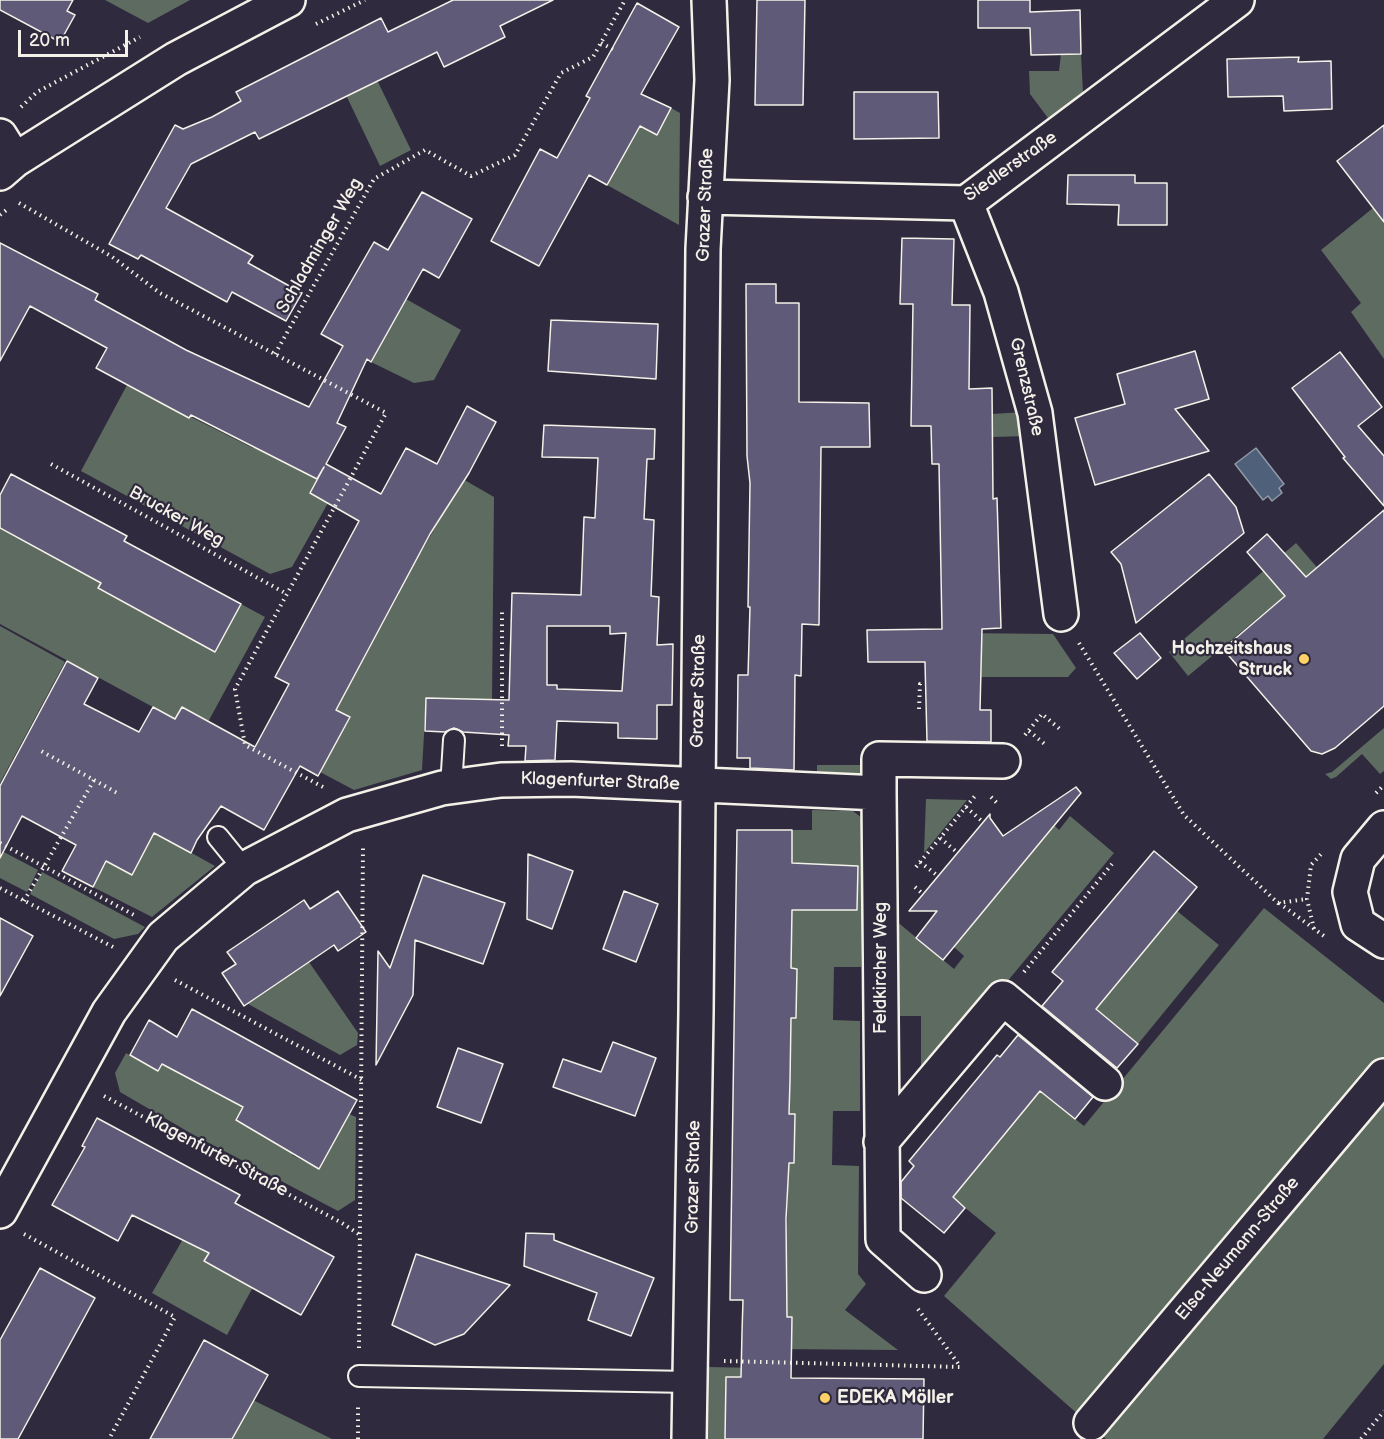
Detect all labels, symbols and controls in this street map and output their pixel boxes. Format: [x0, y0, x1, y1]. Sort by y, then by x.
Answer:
scale bar [21, 18, 130, 56]
text: 20 m [29, 30, 70, 51]
street label: Siedlerstraße [960, 127, 1062, 207]
street label: Grazer Straße [693, 148, 719, 262]
street label: Schladminger Weg [272, 174, 368, 318]
street label: Grenzstraße [1004, 336, 1048, 438]
street label: Brucker Weg [125, 482, 227, 552]
street label: Grazer Straße [687, 634, 711, 748]
place label: Hochzeitshaus Struck [1172, 638, 1292, 680]
marker: Hochzeitshaus Struck [1297, 652, 1311, 666]
street label: Klagenfurter Straße [520, 768, 680, 796]
street label: Feldkircher Weg [870, 902, 892, 1034]
street label: Klagenfurter Straße [140, 1108, 292, 1202]
street label: Grazer Straße [682, 1120, 706, 1234]
street label: Elsa-Neumann-Straße [1171, 1173, 1305, 1325]
place label: EDEKA Möller [837, 1387, 953, 1409]
marker: EDEKA Möller [818, 1391, 832, 1405]

